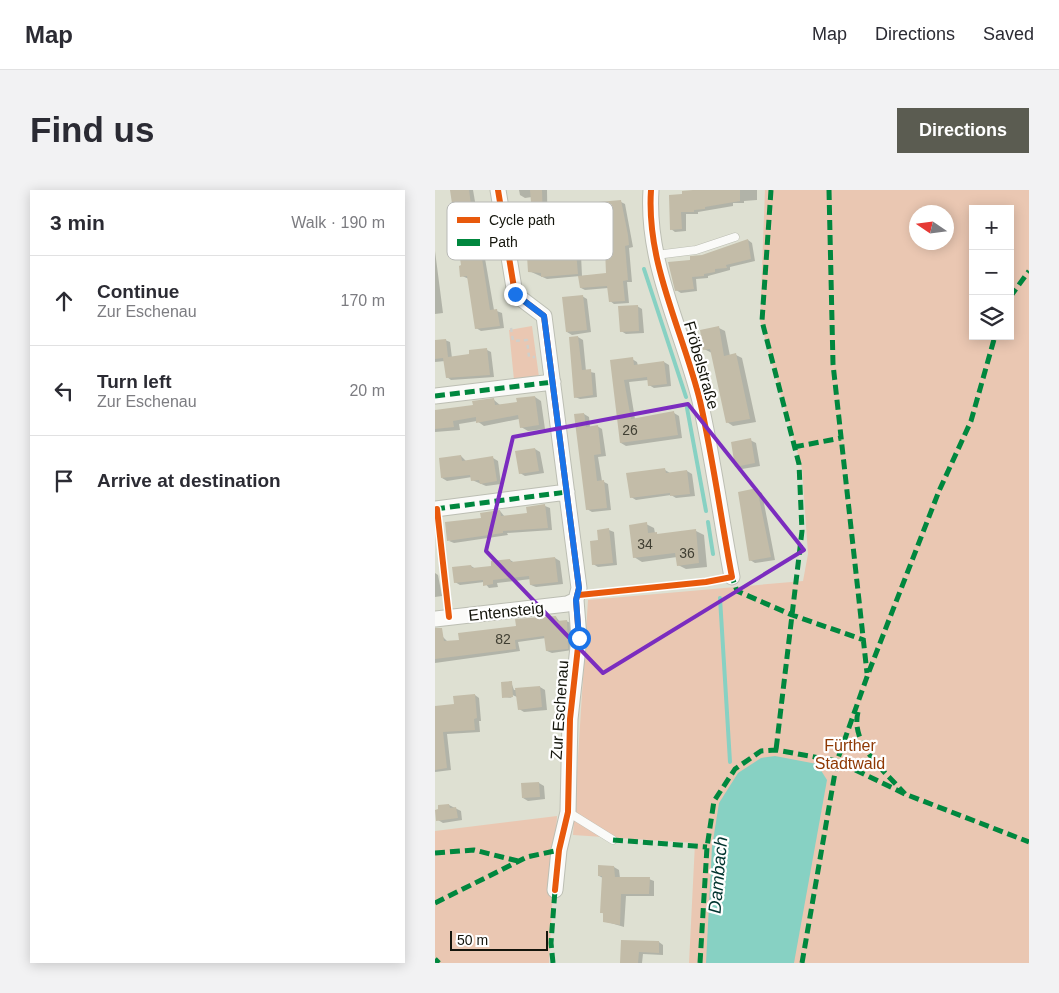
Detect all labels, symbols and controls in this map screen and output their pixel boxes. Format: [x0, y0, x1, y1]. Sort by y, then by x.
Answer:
text: Map [25, 21, 73, 48]
text: Map [812, 24, 847, 44]
text: Directions [875, 24, 955, 44]
text: Saved [983, 24, 1034, 44]
button: Directions [897, 108, 1029, 153]
text: Find us [30, 110, 154, 149]
legend [447, 202, 613, 260]
north arrow [909, 205, 954, 250]
map controls [969, 205, 1014, 340]
button: + [969, 205, 1014, 250]
text: 3 min [50, 211, 105, 234]
text: Cycle path [489, 212, 555, 228]
text: Walk · 190 m [291, 214, 385, 231]
text: Path [489, 234, 518, 250]
button: − [969, 250, 1014, 295]
text: Continue [97, 281, 179, 302]
route end [504, 283, 527, 306]
icon: ahead [50, 287, 78, 315]
text: 170 m [341, 292, 385, 309]
button: layers [969, 295, 1014, 340]
text: Zur Eschenau [97, 303, 197, 320]
street label: Fröbelstraße [681, 319, 722, 411]
text: Turn left [97, 371, 172, 392]
icon: left [50, 377, 78, 405]
text: 20 m [349, 382, 385, 399]
text: Zur Eschenau [97, 393, 197, 410]
house number: 26 [622, 422, 638, 438]
icon: arrive [50, 467, 78, 495]
text: Arrive at destination [97, 470, 281, 491]
house number: 34 [637, 536, 653, 552]
house number: 36 [679, 545, 695, 561]
street label: Entensteig [468, 599, 545, 624]
route start [568, 627, 591, 650]
house number: 82 [495, 631, 511, 647]
street label: Zur Eschenau [548, 660, 571, 760]
park label: Fürther Stadtwald [815, 737, 885, 772]
water label: Dambach [705, 836, 731, 914]
scale bar [450, 928, 547, 951]
text: 50 m [457, 932, 488, 948]

